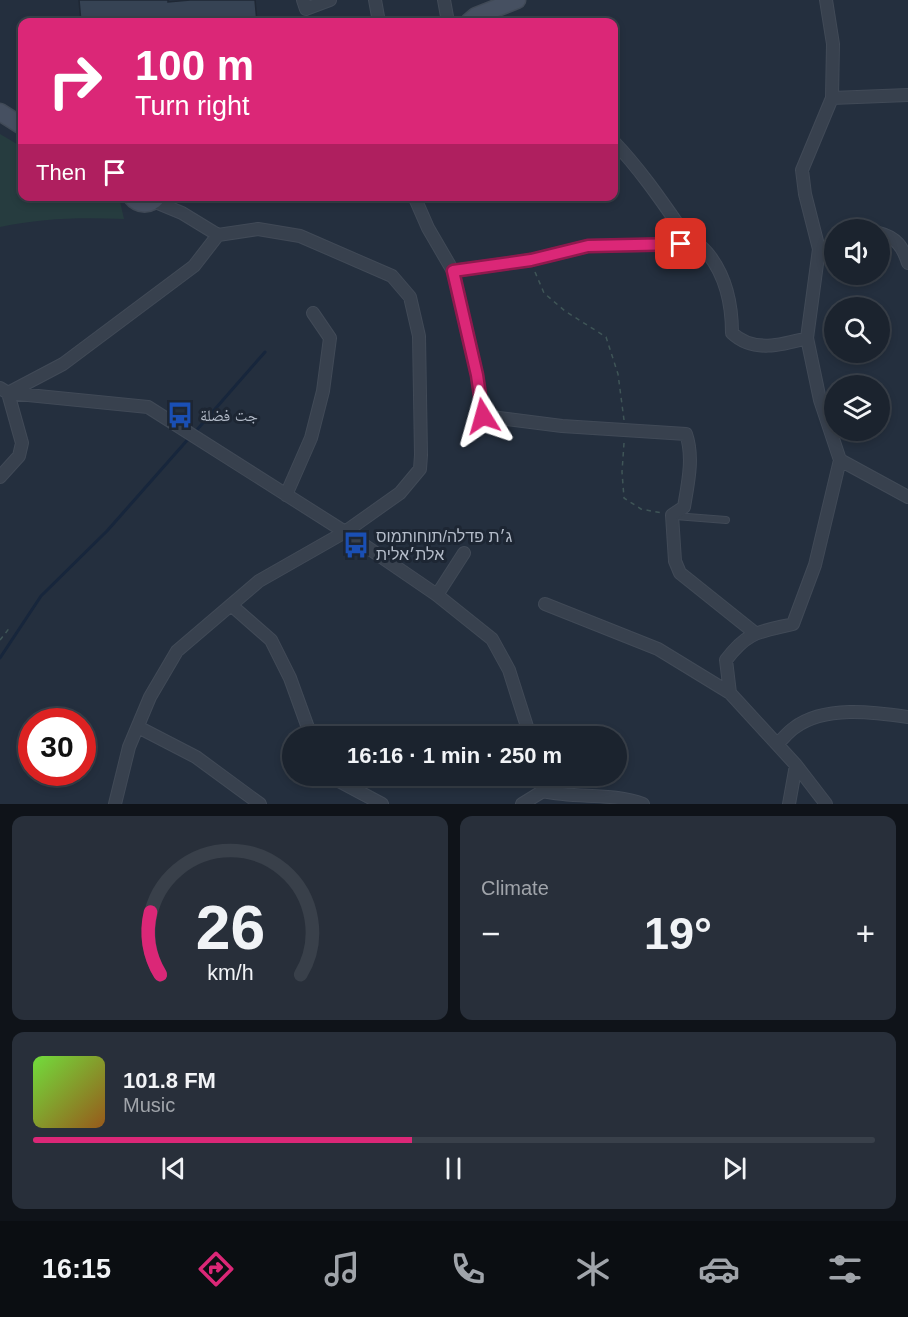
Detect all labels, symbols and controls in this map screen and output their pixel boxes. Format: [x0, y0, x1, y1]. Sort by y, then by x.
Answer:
icon: right [36, 42, 114, 120]
text: 100 m [135, 42, 254, 89]
text: Turn right [135, 91, 250, 121]
icon: arrive [98, 156, 131, 189]
text: Then [36, 160, 86, 185]
pin [655, 218, 706, 269]
map controls [824, 219, 890, 441]
button: sound [824, 219, 890, 285]
icon: arrive [664, 227, 697, 260]
button: search [824, 297, 890, 363]
button: layers [824, 375, 890, 441]
position arrow [451, 384, 515, 448]
bus stop icon: جت فضلة [165, 400, 195, 430]
place label: جت فضلة [200, 407, 258, 424]
place label: ג׳ת פדלה/תוחותמוס אלת׳אלית [376, 528, 513, 563]
bus stop icon: ג׳ת פדלה/תוחותמוס אלת׳אלית [341, 530, 371, 560]
speed limit sign: 30 [18, 708, 96, 786]
text: 16:16 · 1 min · 250 m [347, 743, 562, 768]
text: Climate [481, 877, 549, 899]
text: 26 [195, 893, 265, 962]
text: 19° [644, 908, 712, 959]
text: − [481, 915, 500, 952]
text: + [856, 915, 875, 952]
text: km/h [207, 961, 253, 985]
text: 101.8 FM [123, 1068, 216, 1093]
text: Music [123, 1094, 175, 1116]
icon: previous [157, 1152, 190, 1185]
icon: pause [437, 1152, 470, 1185]
icon: next [718, 1152, 751, 1185]
icon: directions [195, 1248, 237, 1290]
icon: music [321, 1248, 363, 1290]
icon: phone [447, 1248, 489, 1290]
icon: climate [572, 1248, 614, 1290]
icon: car [698, 1248, 740, 1290]
icon: filters [824, 1248, 866, 1290]
text: 16:15 [42, 1254, 111, 1284]

